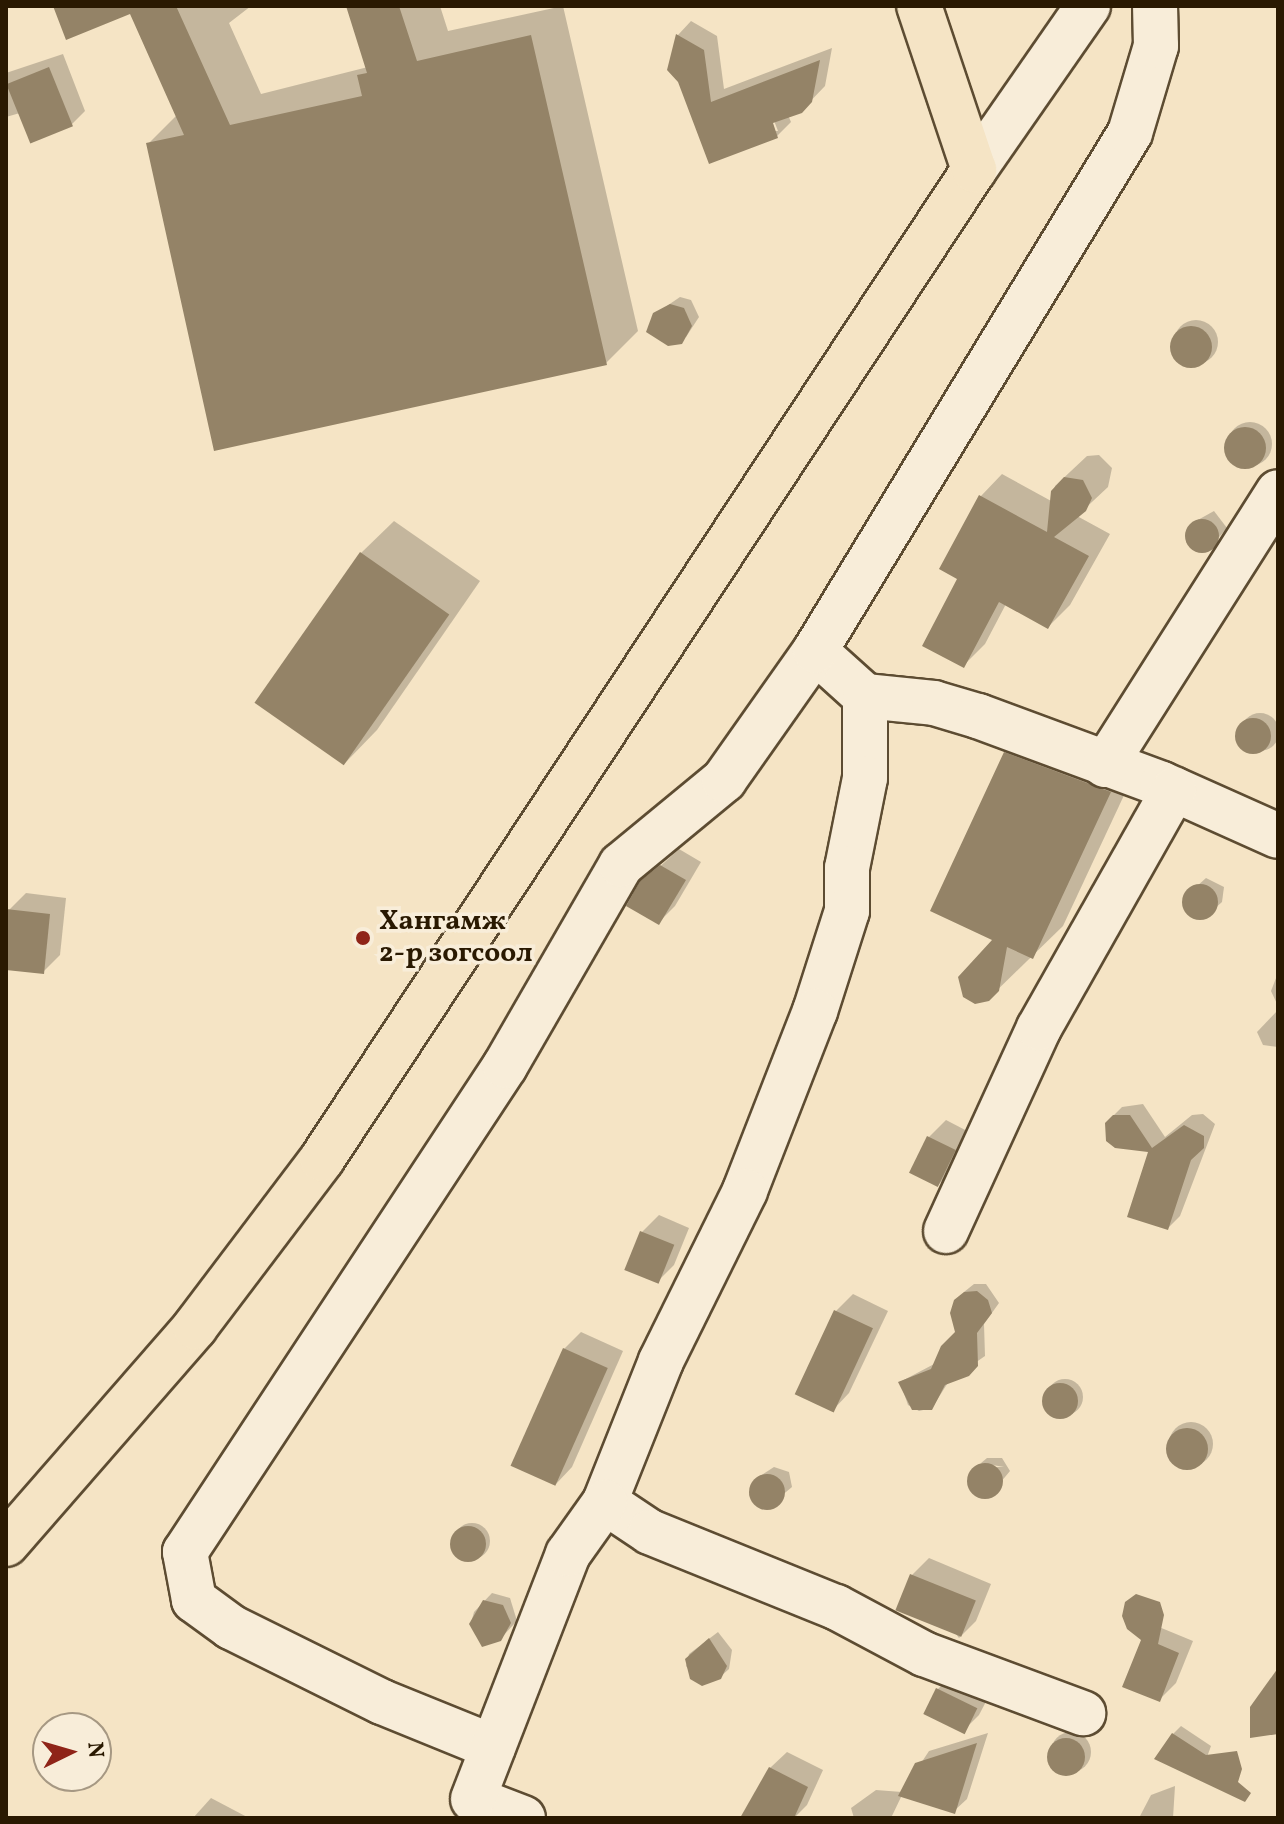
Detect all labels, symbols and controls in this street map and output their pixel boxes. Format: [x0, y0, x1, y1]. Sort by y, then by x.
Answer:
place label: Хангамж 2-р зогсоол [379, 905, 533, 971]
marker: Хангамж 2-р зогсоол [354, 929, 372, 947]
north arrow [32, 1712, 112, 1792]
text: N [78, 1741, 111, 1759]

